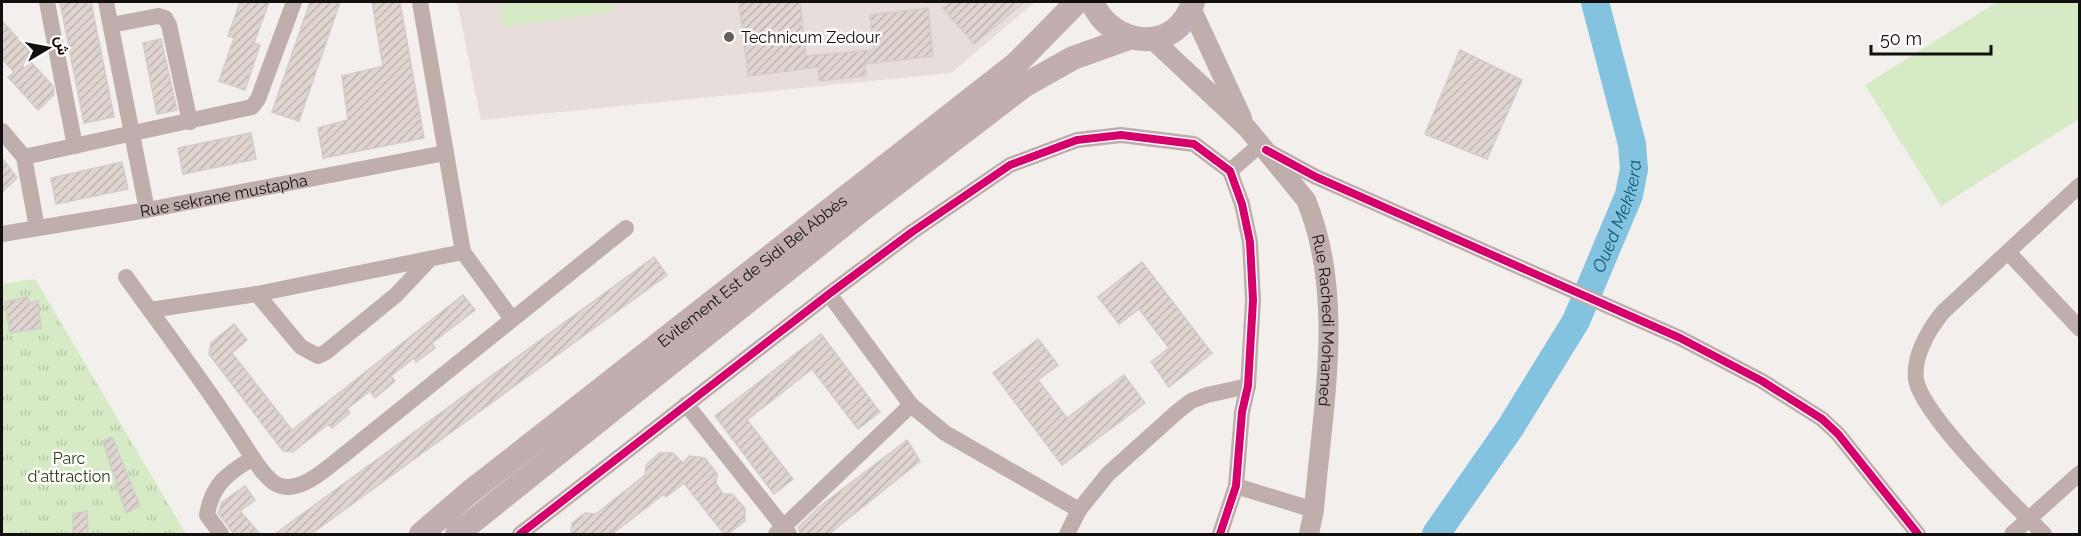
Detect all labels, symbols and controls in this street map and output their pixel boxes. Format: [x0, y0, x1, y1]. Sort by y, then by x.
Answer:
north arrow [18, 18, 78, 78]
scale bar [1871, 18, 1991, 56]
place label: Technicum Zedour [741, 28, 881, 47]
text: 50 m [1880, 28, 1922, 49]
marker: Technicum Zedour [722, 30, 736, 44]
text: ش [51, 34, 73, 57]
water label: Oued Mekkera [1587, 159, 1645, 275]
street label: Rue sekrane mustapha [139, 170, 309, 221]
street label: Evitement Est de Sidi Bel Abbès [654, 191, 851, 351]
street label: Rue Rachedi Mohamed [1308, 232, 1338, 407]
park label: Parc d'attraction [27, 449, 111, 486]

